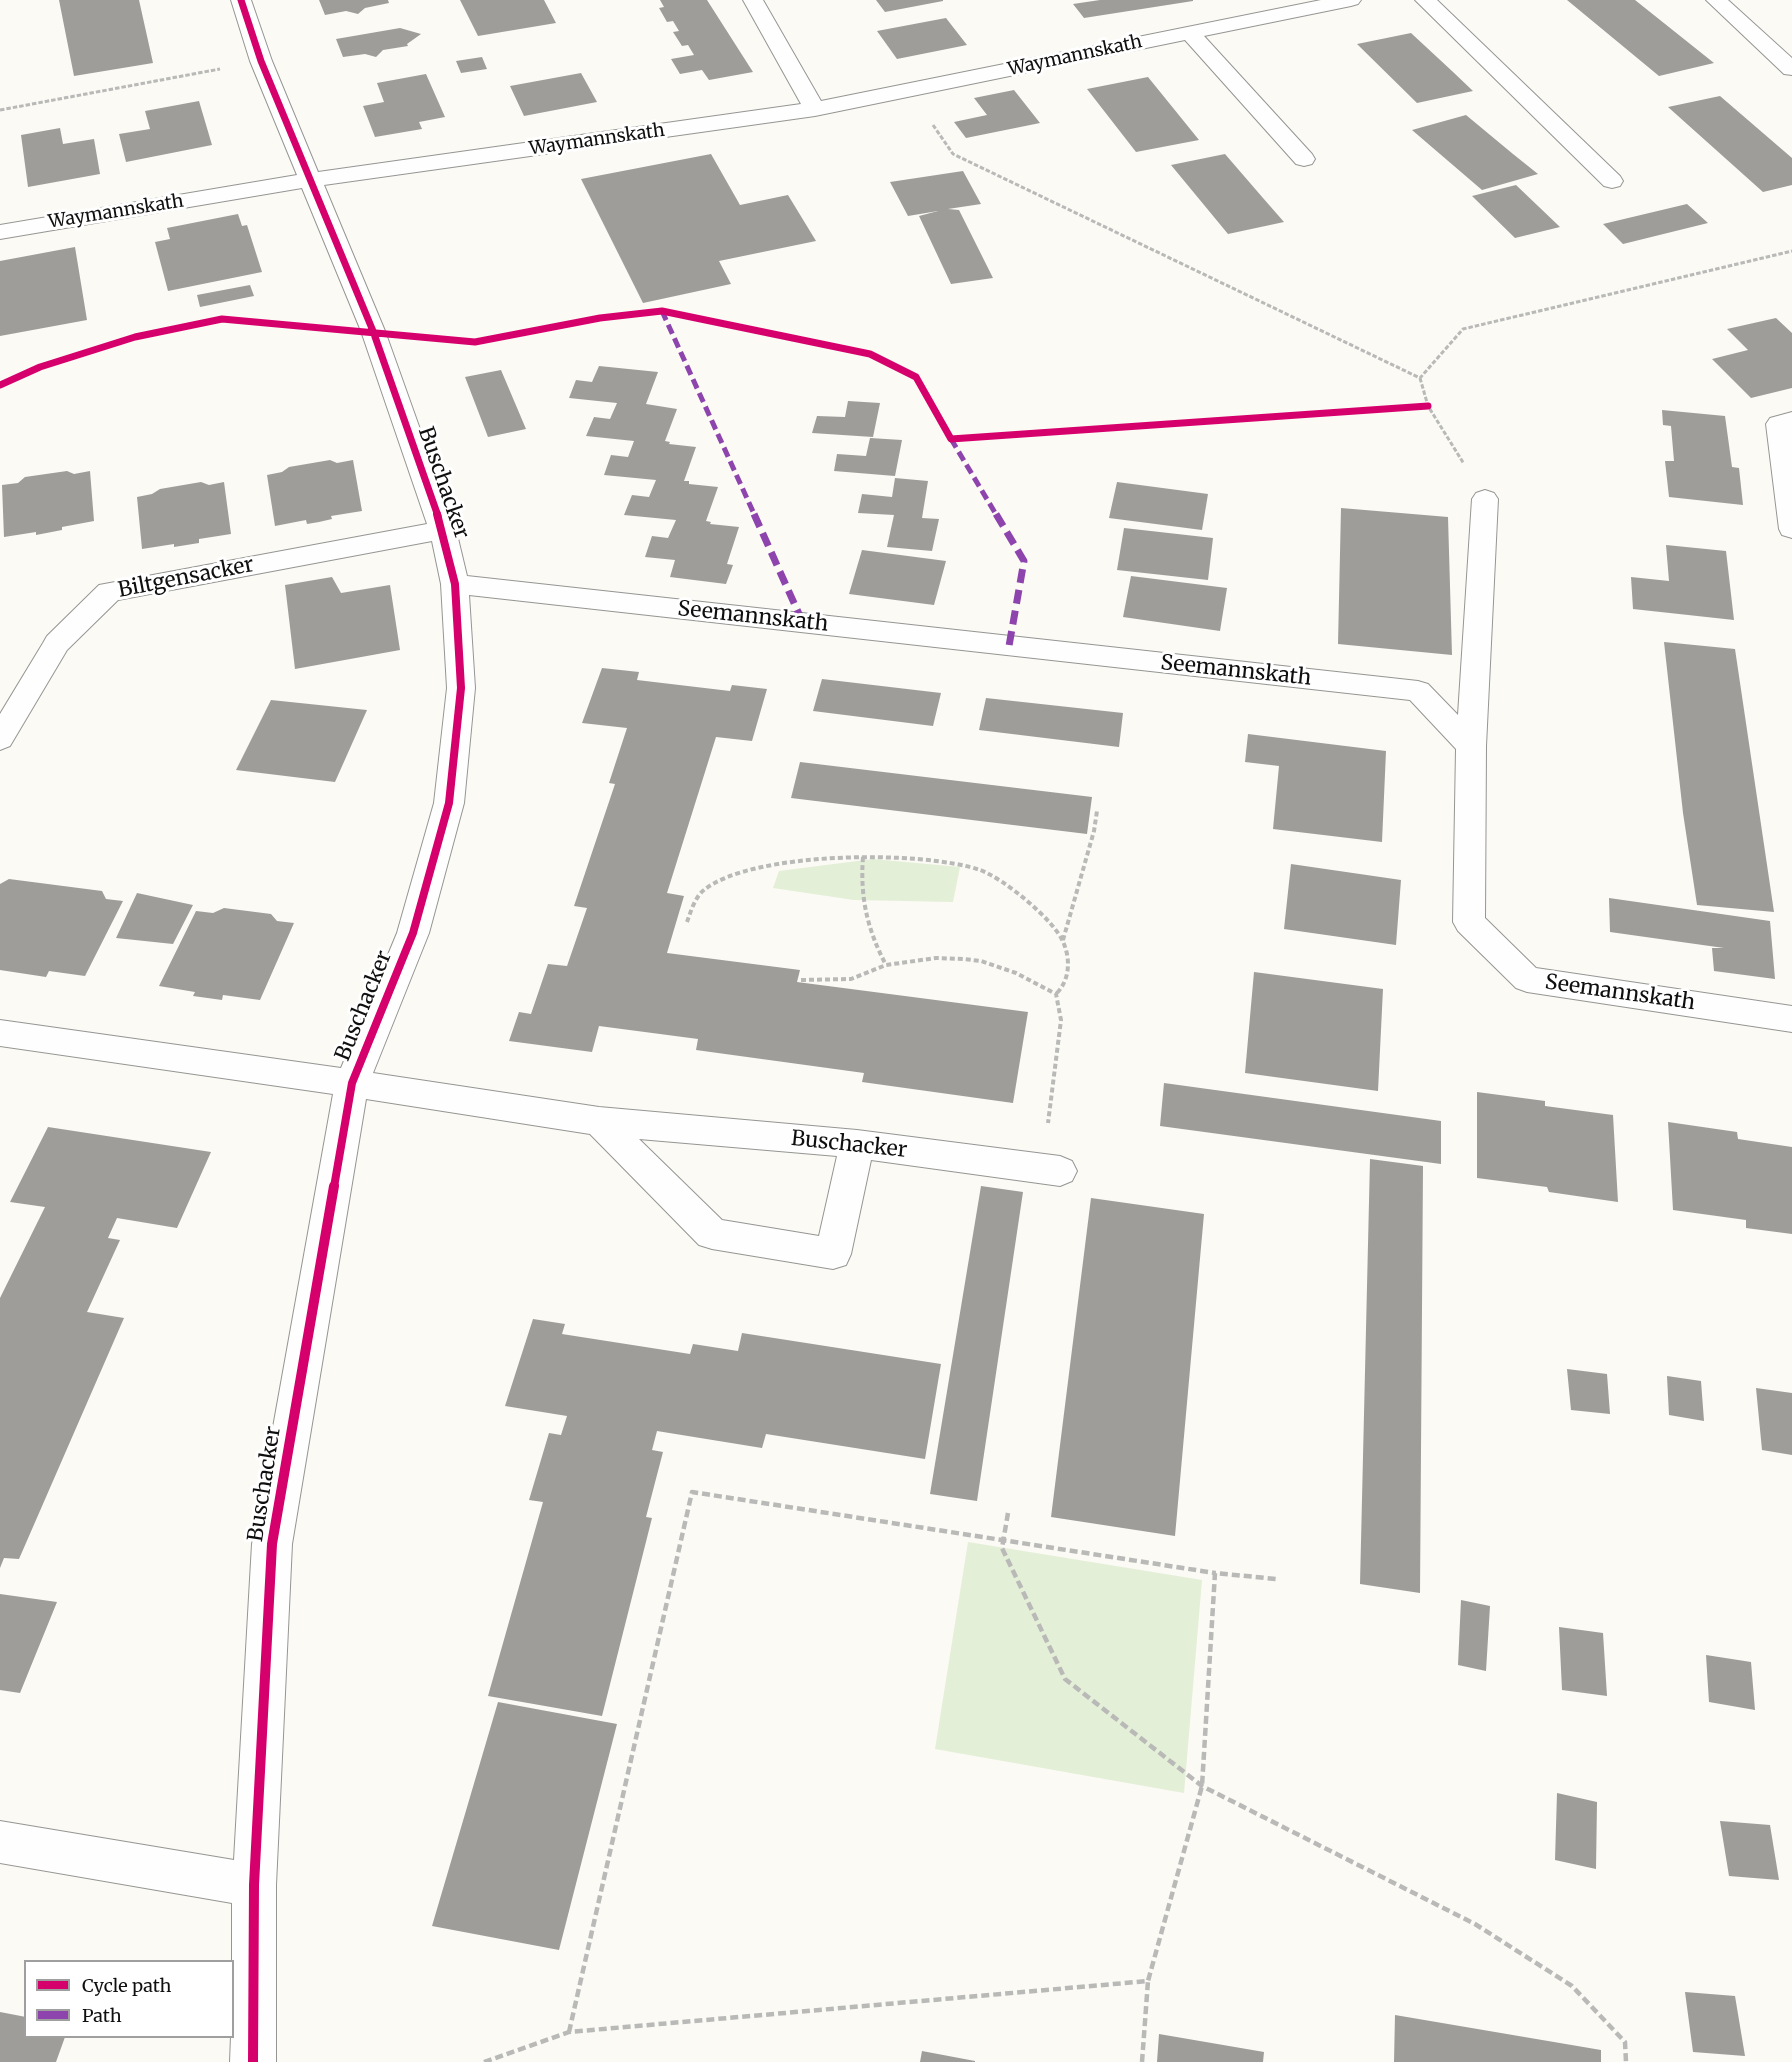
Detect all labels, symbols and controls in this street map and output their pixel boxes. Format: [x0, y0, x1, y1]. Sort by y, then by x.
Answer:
street label: Waymannskath [1006, 31, 1144, 81]
street label: Waymannskath [528, 120, 666, 160]
street label: Waymannskath [47, 191, 185, 233]
street label: Buschacker [412, 424, 474, 542]
street label: Biltgensacker [116, 552, 256, 604]
street label: Seemannskath [676, 597, 830, 637]
street label: Seemannskath [1159, 651, 1313, 691]
street label: Buschacker [330, 947, 398, 1065]
street label: Seemannskath [1543, 970, 1697, 1016]
street label: Buschacker [790, 1126, 908, 1164]
street label: Buschacker [243, 1424, 287, 1544]
legend [24, 1960, 234, 2038]
text: Cycle path [82, 1974, 171, 1997]
text: Path [82, 2004, 122, 2027]

